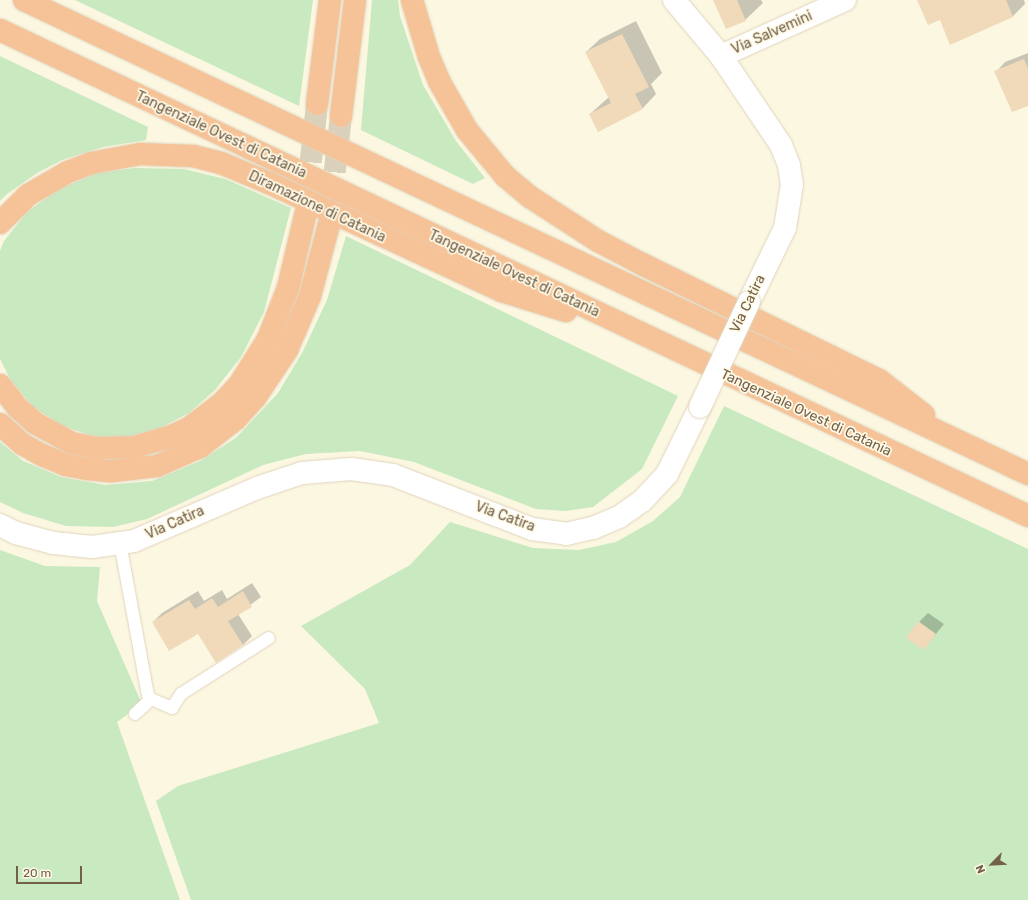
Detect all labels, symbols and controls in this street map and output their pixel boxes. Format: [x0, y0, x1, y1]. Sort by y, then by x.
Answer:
street label: Via Salvemini [729, 8, 815, 58]
street label: Tangenziale Ovest di Catania [133, 88, 309, 182]
street label: Diramazione di Catania [246, 168, 388, 246]
street label: Tangenziale Ovest di Catania [426, 227, 602, 321]
street label: Via Catira [727, 272, 769, 336]
street label: Tangenziale Ovest di Catania [718, 366, 894, 460]
street label: Via Catira [473, 498, 537, 536]
street label: Via Catira [143, 503, 207, 543]
north arrow [972, 844, 1012, 884]
scale bar [18, 858, 84, 884]
text: N [973, 863, 988, 875]
text: 20 m [23, 866, 51, 880]

